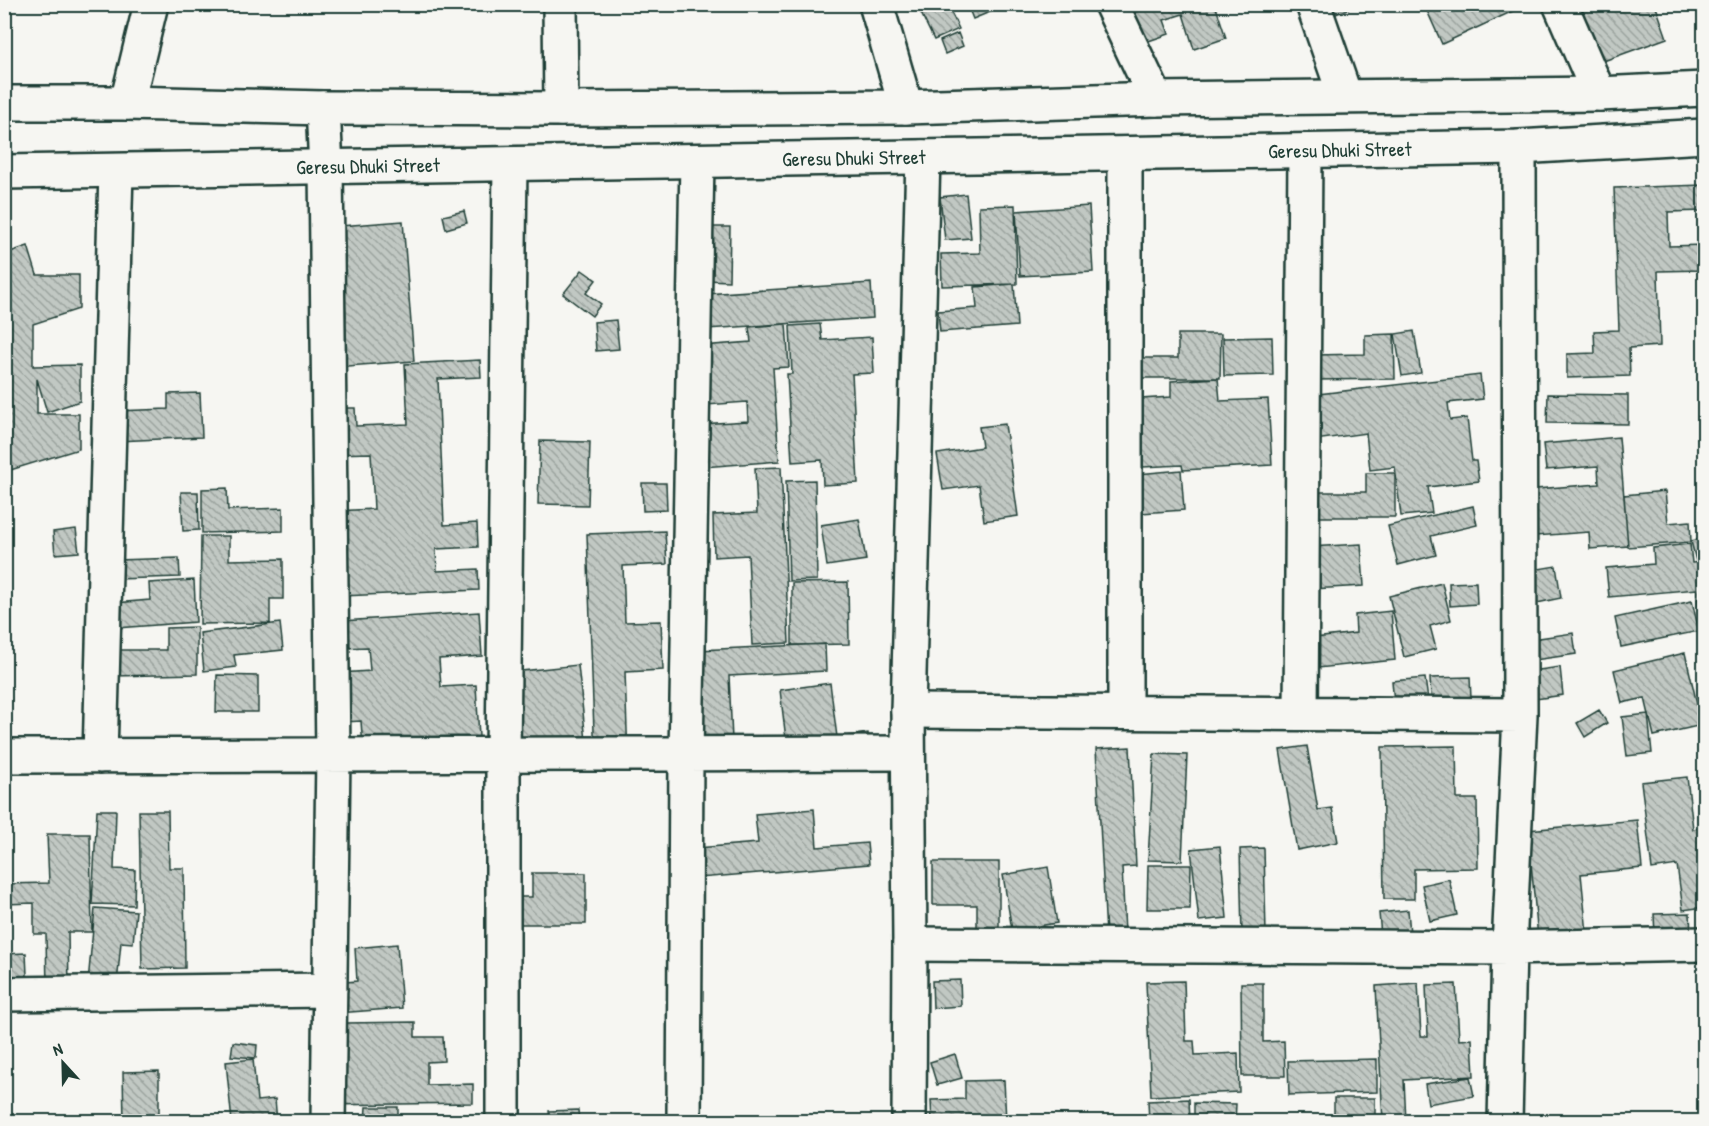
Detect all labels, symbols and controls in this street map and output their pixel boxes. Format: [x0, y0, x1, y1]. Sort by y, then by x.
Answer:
street label: Geresu Dhuki Street [1268, 135, 1413, 164]
street label: Geresu Dhuki Street [782, 143, 927, 172]
street label: Geresu Dhuki Street [296, 151, 441, 180]
north arrow [33, 1033, 93, 1093]
text: N [49, 1037, 66, 1061]

